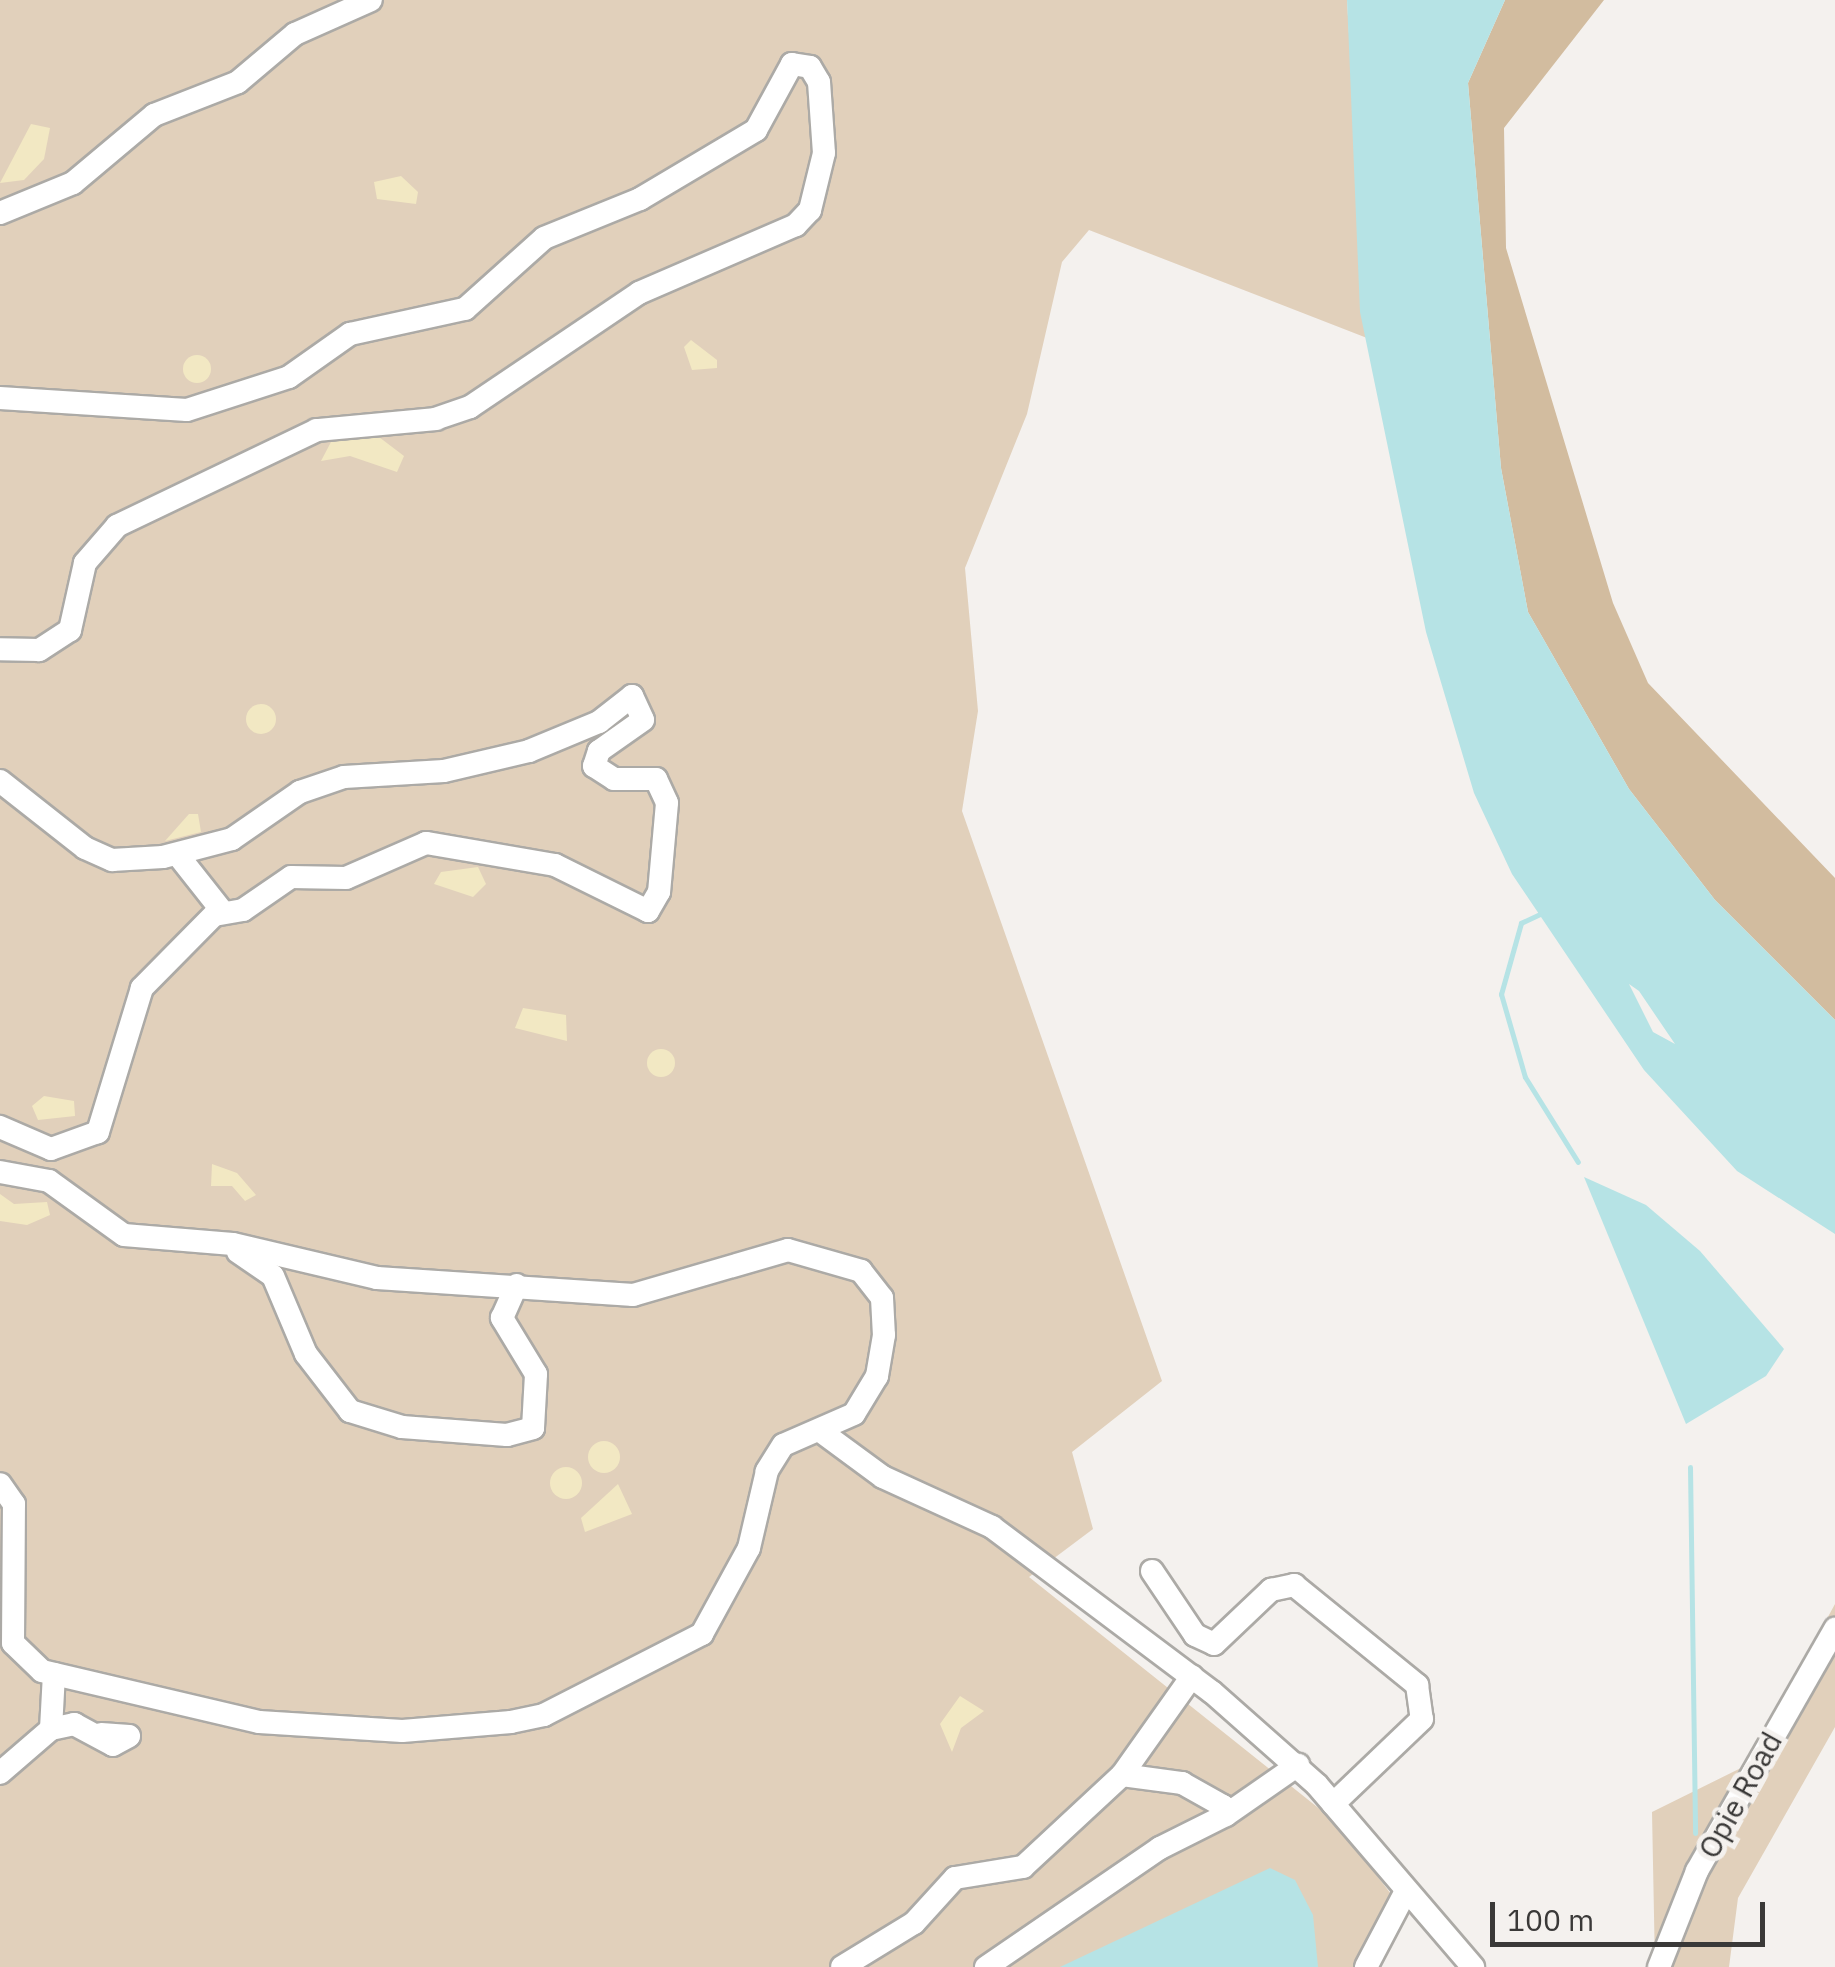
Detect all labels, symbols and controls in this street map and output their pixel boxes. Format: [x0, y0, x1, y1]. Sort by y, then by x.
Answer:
street label: Opie Road [1691, 1726, 1789, 1864]
scale bar [1495, 1882, 1770, 1944]
text: 100 m [1507, 1900, 1594, 1939]

